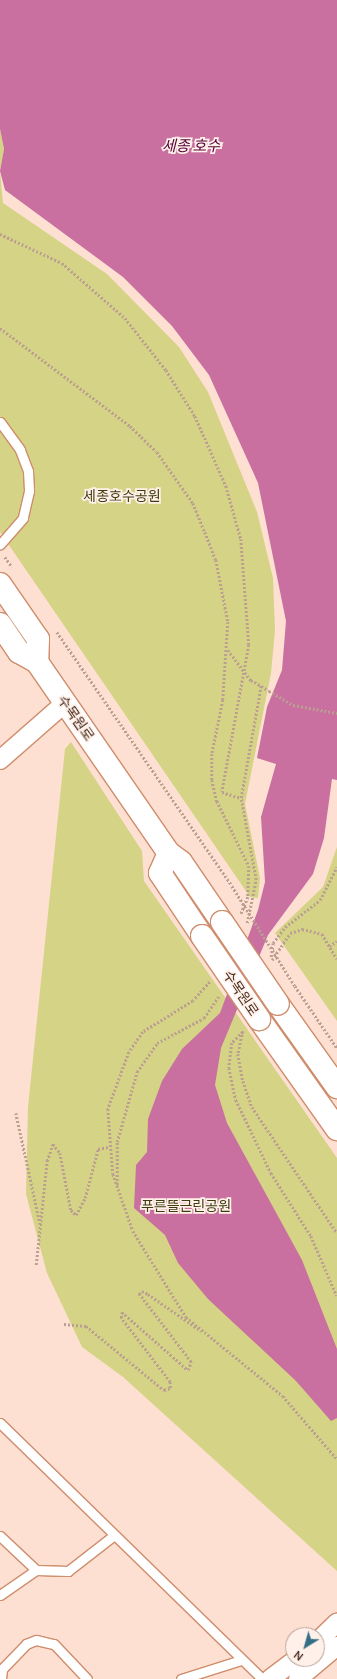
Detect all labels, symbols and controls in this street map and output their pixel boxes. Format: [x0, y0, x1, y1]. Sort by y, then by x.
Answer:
water label: 세종 호수 [162, 137, 220, 155]
park label: 세종호수공원 [83, 488, 161, 504]
street label: 수목원로 [54, 692, 98, 744]
street label: 수목원로 [220, 967, 262, 1019]
park label: 푸른뜰근린공원 [141, 1198, 231, 1214]
north arrow [285, 1627, 325, 1667]
text: N [290, 1648, 306, 1665]

